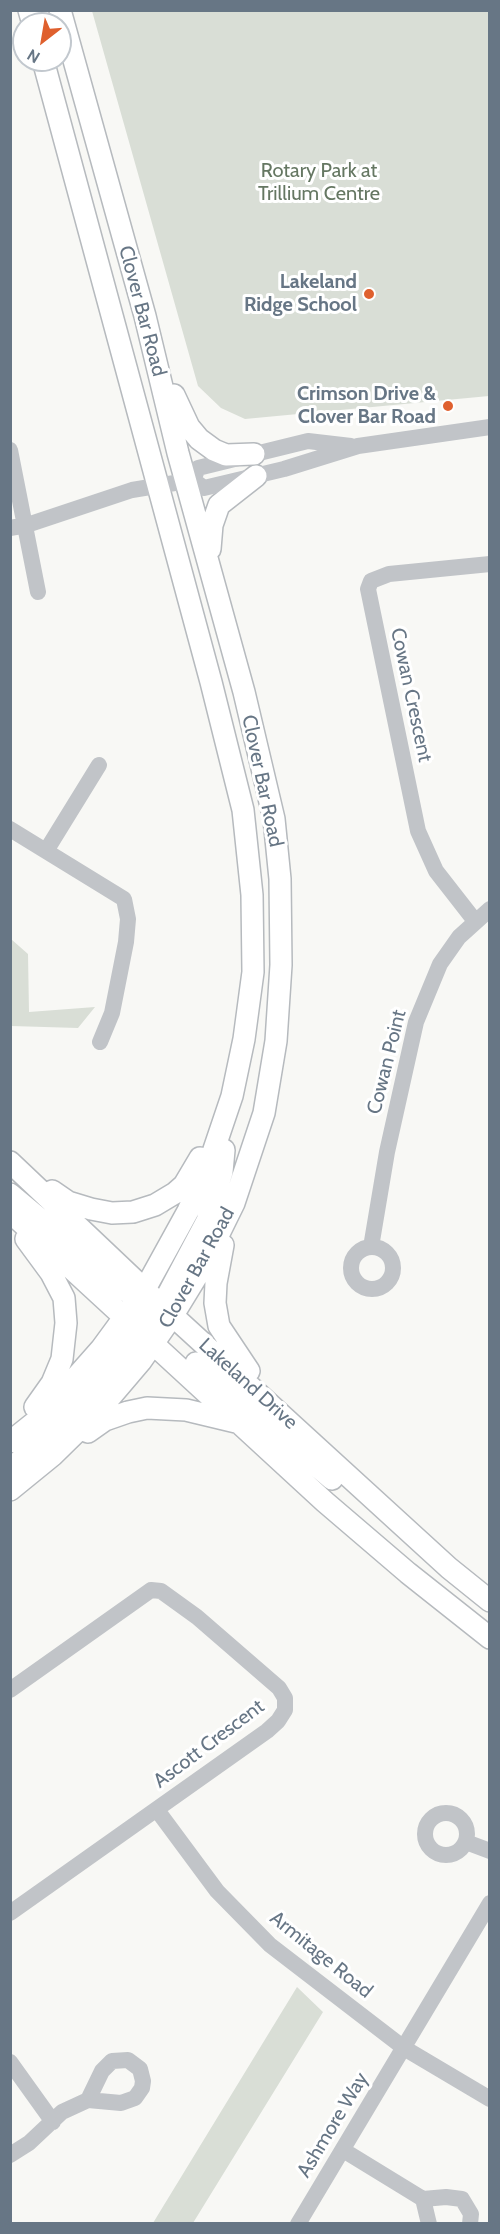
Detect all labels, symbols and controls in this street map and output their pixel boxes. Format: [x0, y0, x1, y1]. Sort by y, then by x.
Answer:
north arrow [12, 12, 72, 72]
text: N [24, 45, 43, 67]
park label: Rotary Park at Trillium Centre [258, 159, 380, 206]
street label: Clover Bar Road [113, 243, 171, 379]
place label: Lakeland Ridge School [244, 270, 357, 317]
marker: Lakeland Ridge School [362, 287, 376, 301]
place label: Crimson Drive & Clover Bar Road [297, 382, 436, 429]
marker: Crimson Drive & Clover Bar Road [441, 399, 455, 413]
street label: Cowan Crescent [385, 626, 437, 764]
street label: Clover Bar Road [236, 713, 288, 849]
street label: Cowan Point [362, 1007, 412, 1117]
street label: Clover Bar Road [154, 1203, 240, 1333]
street label: Lakeland Drive [194, 1333, 302, 1435]
street label: Ascott Crescent [149, 1695, 269, 1793]
street label: Armitage Road [265, 1906, 377, 2004]
street label: Ashmore Way [292, 2068, 374, 2182]

